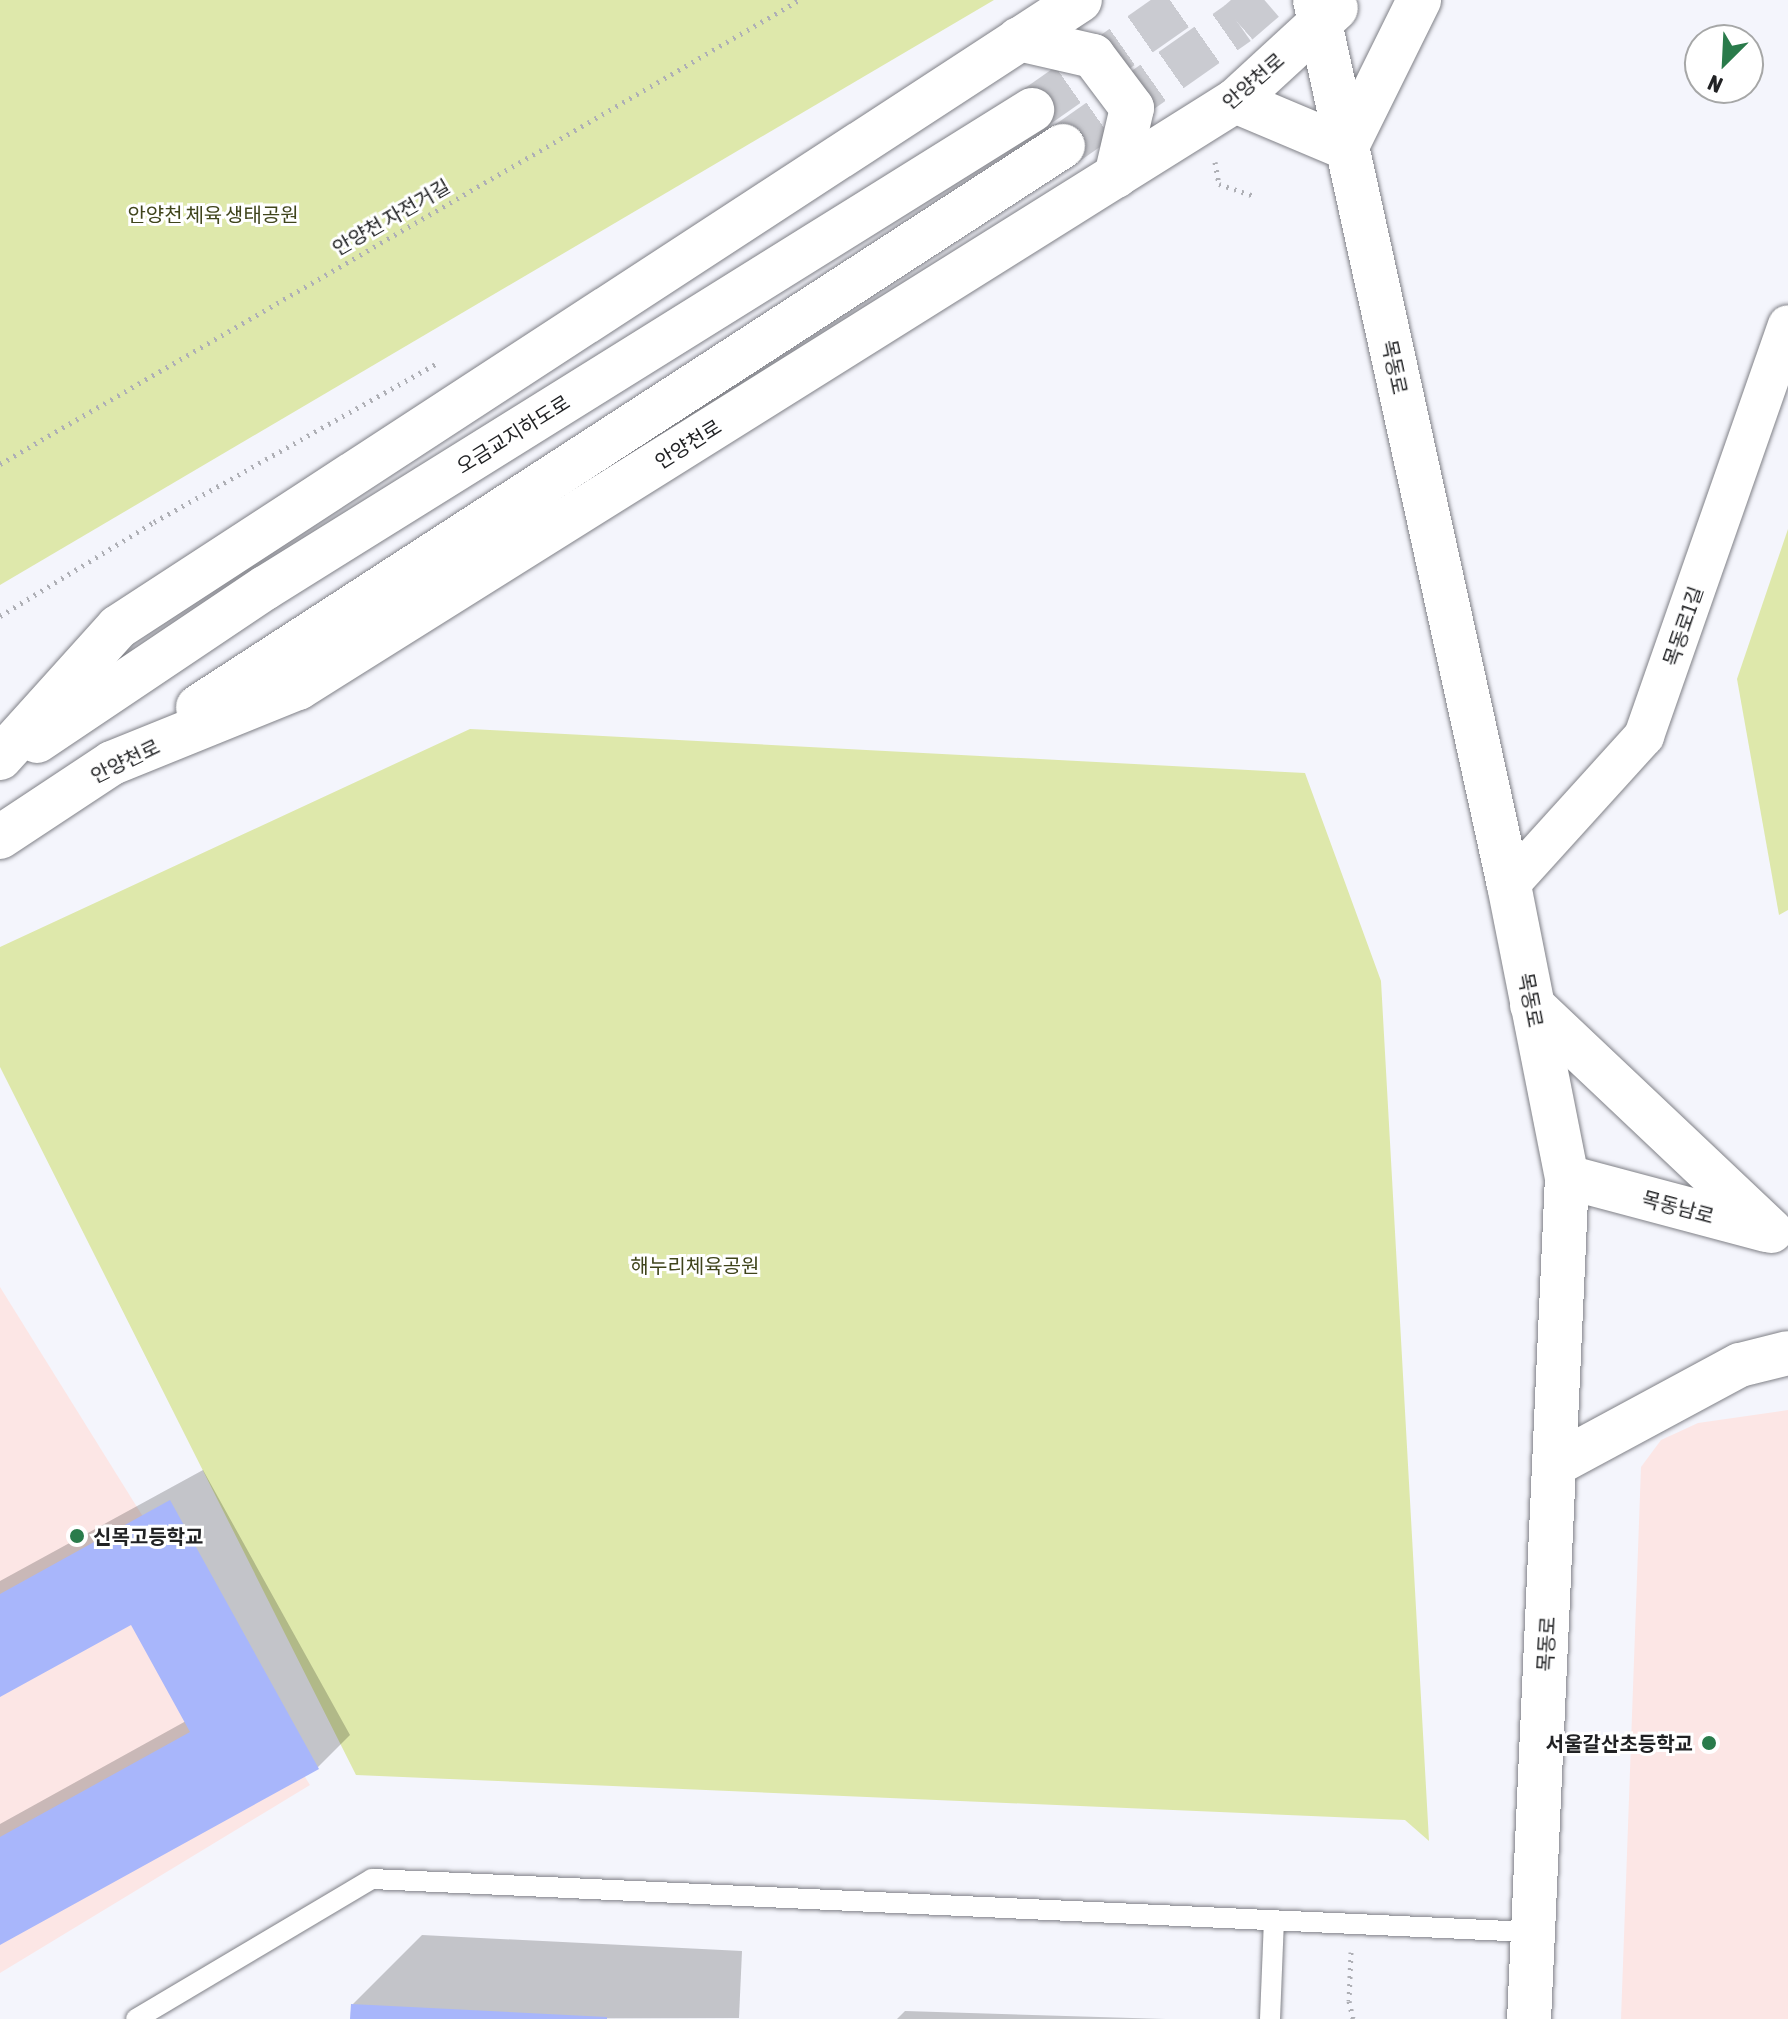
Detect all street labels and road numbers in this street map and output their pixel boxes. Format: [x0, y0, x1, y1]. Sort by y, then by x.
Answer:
street label: 안양천로 [1217, 48, 1289, 114]
street label: 안양천 자전거길 [328, 174, 454, 260]
street label: 목동로 [1378, 338, 1412, 396]
street label: 오금교지하도로 [452, 390, 574, 478]
street label: 안양천로 [650, 414, 726, 474]
street label: 목동로1길 [1658, 583, 1708, 669]
street label: 안양천로 [87, 734, 163, 788]
street label: 목동로 [1514, 971, 1548, 1029]
street label: 목동남로 [1639, 1186, 1717, 1228]
street label: 목동로 [1533, 1616, 1559, 1672]

